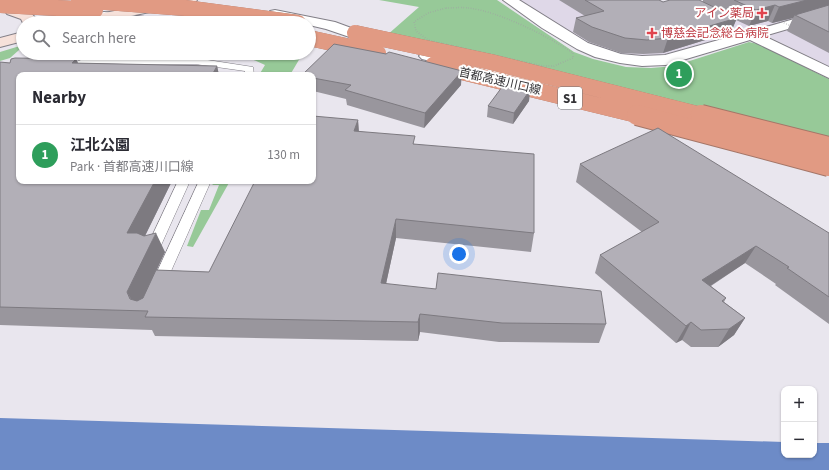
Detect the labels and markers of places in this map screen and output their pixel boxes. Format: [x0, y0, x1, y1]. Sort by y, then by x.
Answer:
place label: アイン薬局 [695, 5, 754, 22]
marker: アイン薬局 [757, 8, 767, 18]
place label: 博慈会記念総合病院 [661, 25, 769, 42]
marker: 博慈会記念総合病院 [646, 27, 658, 39]
pin: 1 [666, 59, 692, 89]

